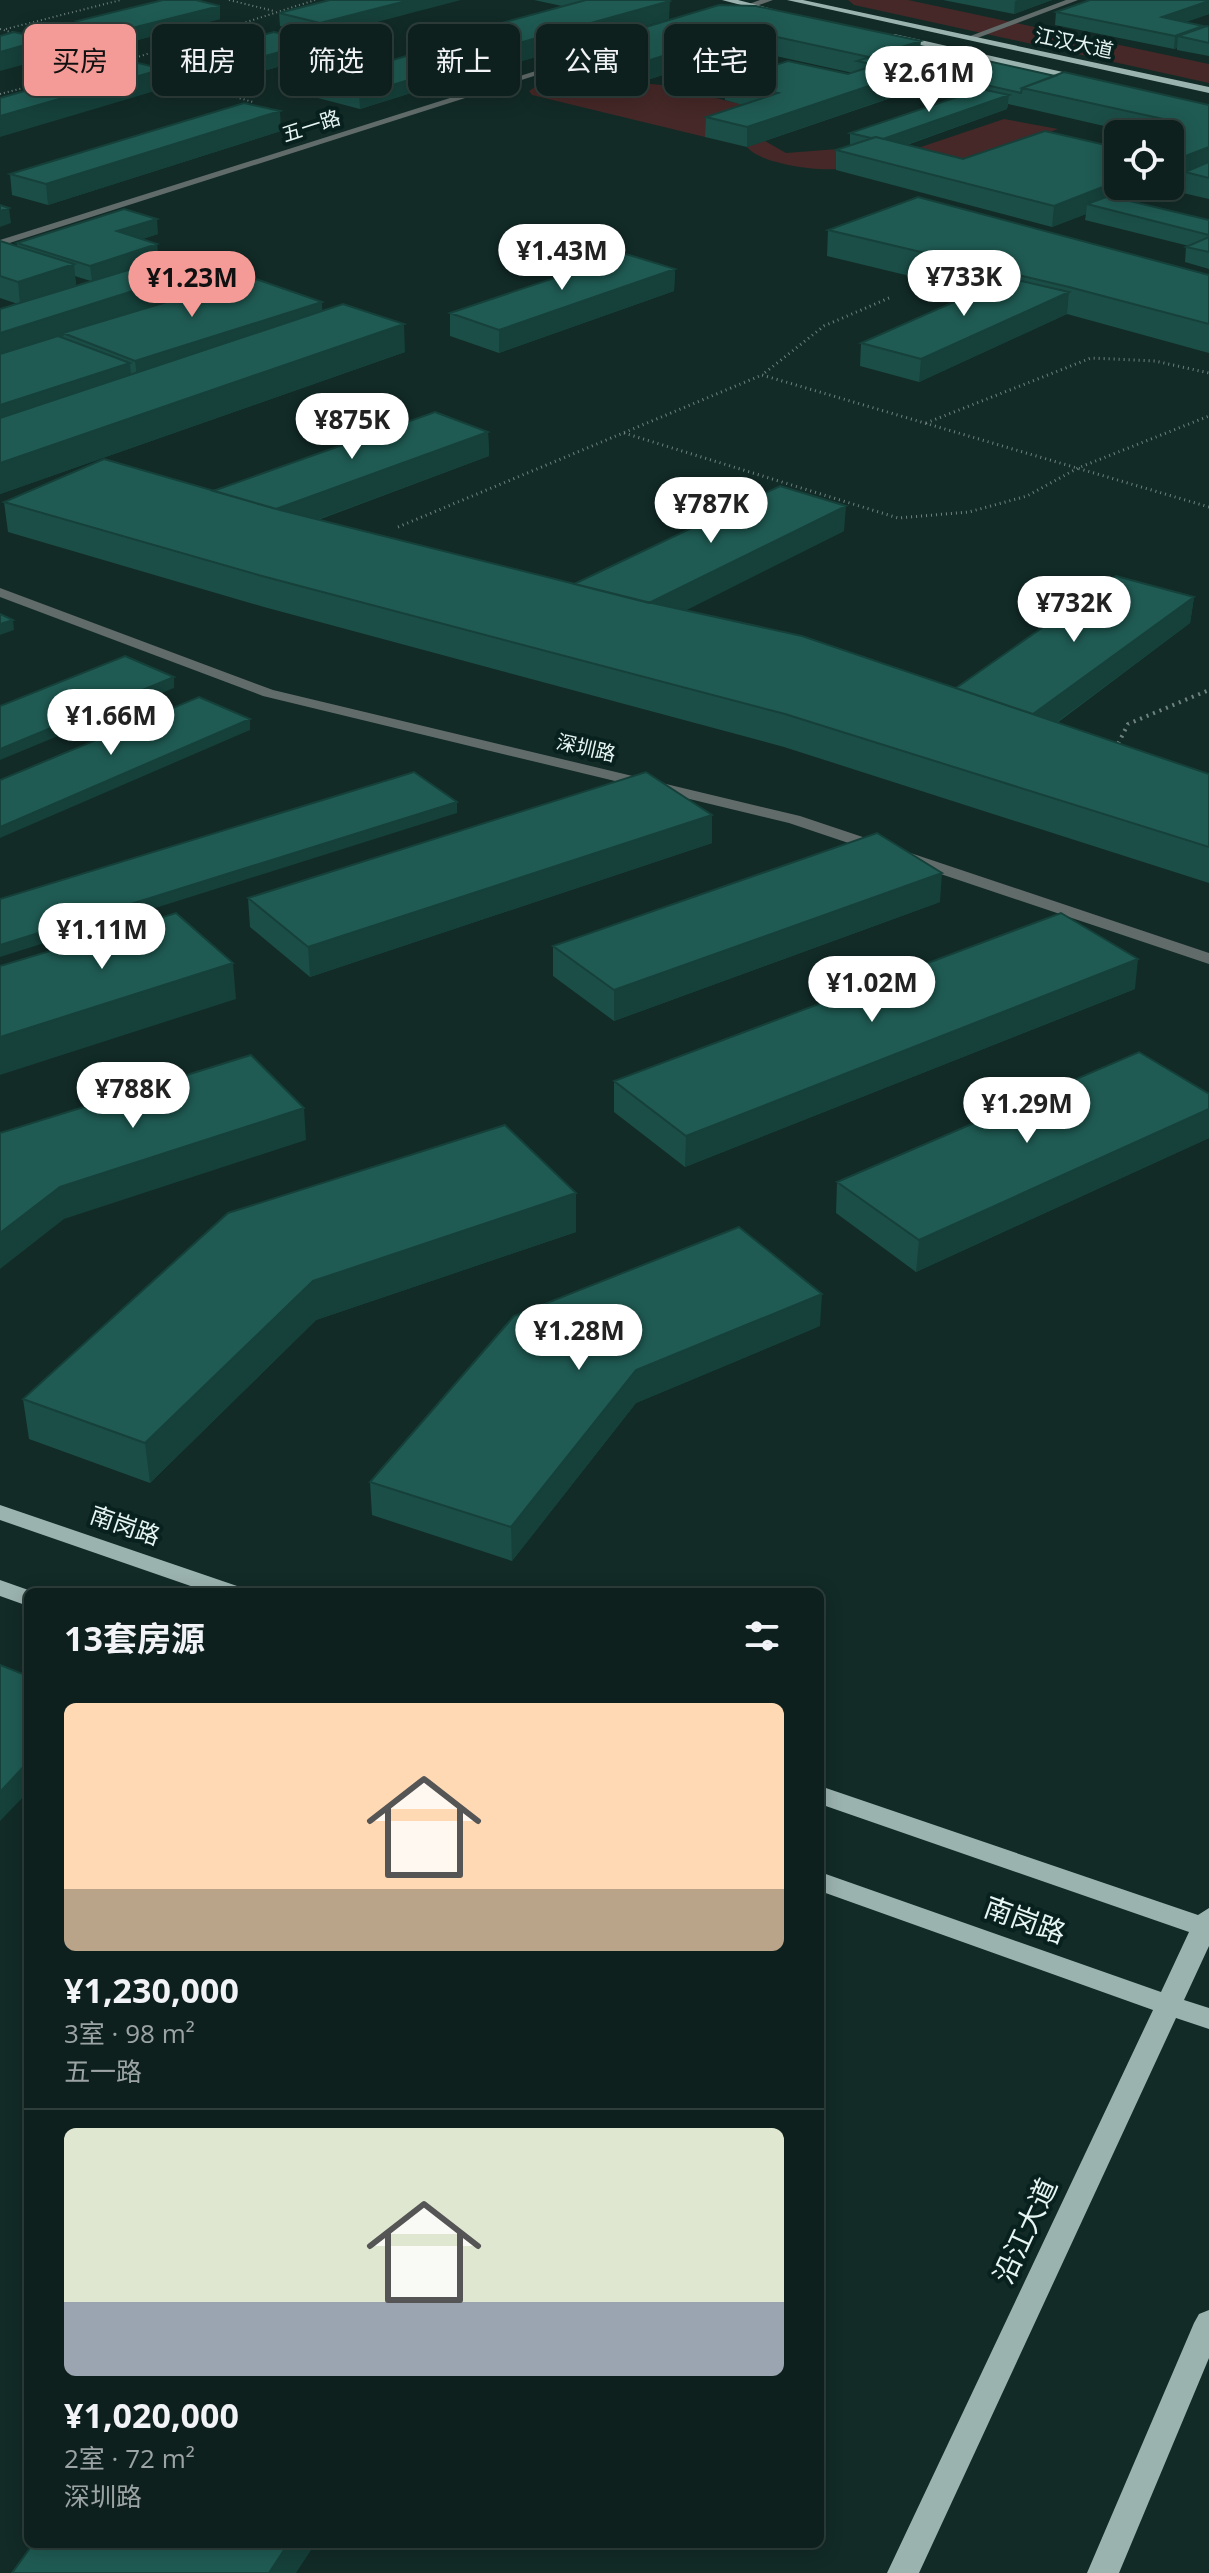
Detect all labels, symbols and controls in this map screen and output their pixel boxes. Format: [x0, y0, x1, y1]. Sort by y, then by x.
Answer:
street label: 江汉大道 [1032, 21, 1116, 64]
chip: 买房 [24, 24, 136, 96]
chip: 租房 [152, 24, 264, 96]
chip: 筛选 [280, 24, 392, 96]
chip: 新上 [408, 24, 520, 96]
chip: 公寓 [536, 24, 648, 96]
chip: 住宅 [664, 24, 776, 96]
pin: ¥2.61M [864, 46, 994, 114]
text: ¥2.61M [883, 54, 975, 90]
street label: 五一路 [278, 103, 344, 148]
map controls [1104, 120, 1184, 200]
button: locate [1104, 120, 1184, 200]
pin: ¥1.43M [497, 224, 627, 292]
text: ¥1.43M [516, 232, 608, 268]
pin: ¥733K [908, 250, 1020, 318]
pin: ¥1.23M [127, 251, 257, 319]
text: ¥733K [926, 258, 1002, 294]
text: ¥1.23M [146, 259, 238, 295]
pin: ¥875K [296, 393, 408, 461]
text: ¥875K [314, 401, 390, 437]
pin: ¥787K [655, 477, 767, 545]
text: ¥787K [673, 485, 749, 521]
pin: ¥732K [1018, 576, 1130, 644]
text: ¥732K [1036, 584, 1112, 620]
pin: ¥1.66M [46, 689, 176, 757]
text: ¥1.66M [65, 697, 157, 733]
street label: 深圳路 [554, 728, 618, 767]
pin: ¥1.11M [37, 903, 167, 971]
text: ¥1.11M [56, 911, 148, 947]
pin: ¥1.02M [807, 956, 937, 1024]
text: ¥1.02M [826, 964, 918, 1000]
pin: ¥788K [77, 1062, 189, 1130]
text: ¥788K [95, 1070, 171, 1106]
pin: ¥1.29M [962, 1077, 1092, 1145]
text: ¥1.29M [981, 1085, 1073, 1121]
pin: ¥1.28M [514, 1304, 644, 1372]
text: ¥1.28M [533, 1312, 625, 1348]
street label: 南岗路 [86, 1497, 165, 1552]
icon: filters [740, 1614, 784, 1658]
text: 13套房源 [64, 1615, 205, 1661]
icon: home [352, 1755, 496, 1899]
street label: 南岗路 [979, 1887, 1071, 1951]
text: ¥1,230,000 [64, 1967, 239, 2013]
text: 3室 · 98 m² [64, 2015, 195, 2051]
text: 五一路 [64, 2053, 142, 2089]
street label: 沿江大道 [983, 2172, 1065, 2289]
icon: home [352, 2180, 496, 2324]
text: ¥1,020,000 [64, 2392, 239, 2438]
text: 2室 · 72 m² [64, 2440, 195, 2476]
text: 深圳路 [64, 2478, 142, 2514]

